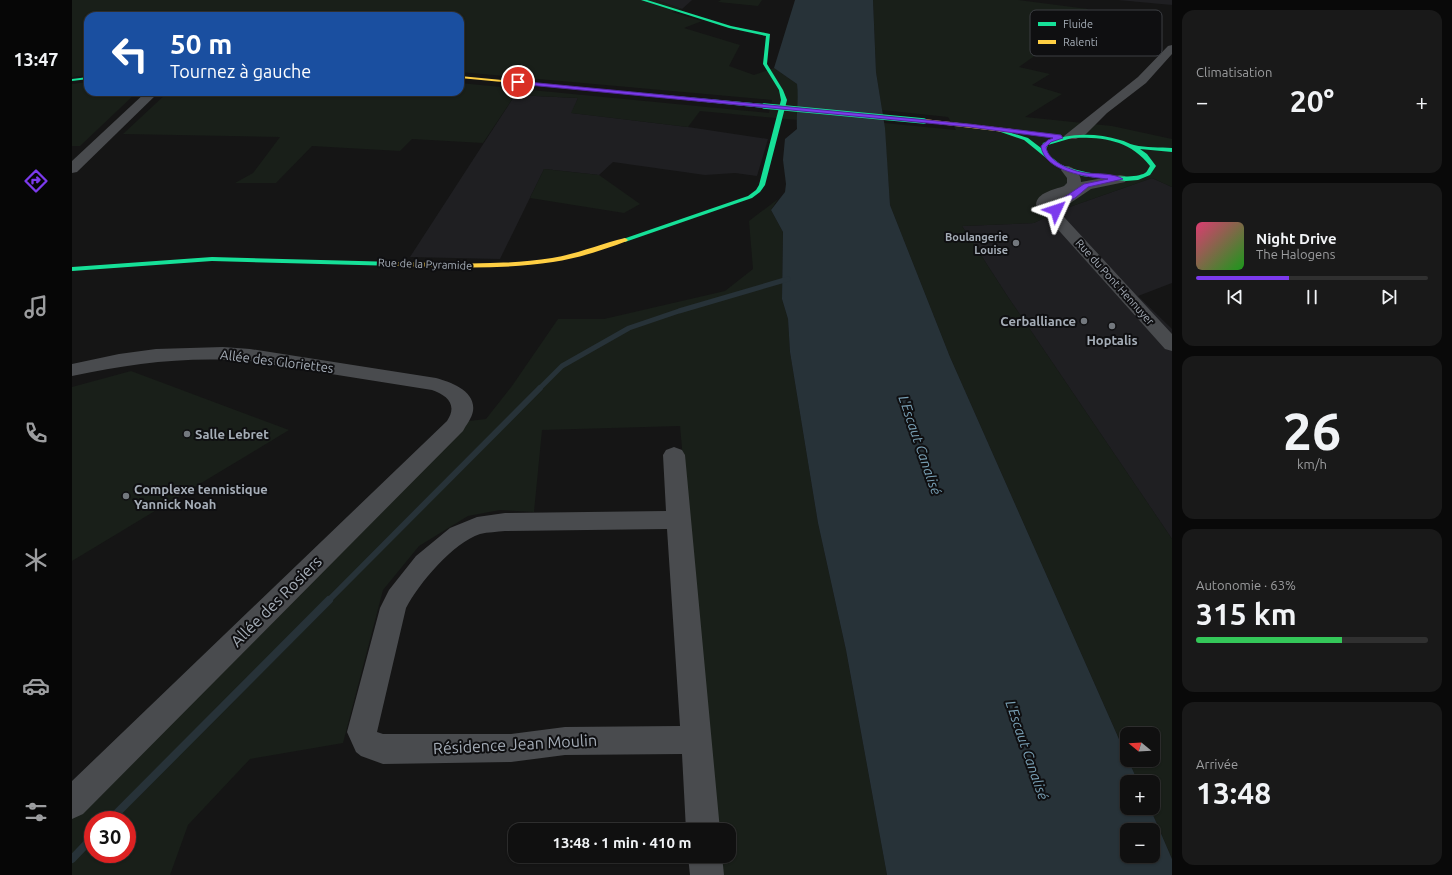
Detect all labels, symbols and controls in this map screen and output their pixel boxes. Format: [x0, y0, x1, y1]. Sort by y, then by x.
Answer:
legend [1030, 10, 1162, 56]
text: Fluide [1063, 18, 1093, 30]
icon: left [104, 28, 156, 80]
text: 50 m [170, 28, 232, 59]
text: Ralenti [1063, 36, 1098, 48]
text: 13:47 [13, 49, 59, 69]
text: Tournez à gauche [170, 61, 311, 81]
pin [501, 65, 535, 99]
text: Climatisation [1196, 65, 1272, 79]
icon: arrive [507, 71, 529, 93]
text: 20° [1290, 84, 1334, 118]
text: − [1196, 89, 1208, 114]
text: + [1416, 89, 1428, 114]
icon: directions [22, 167, 50, 195]
position arrow [1035, 189, 1077, 231]
text: Night Drive [1256, 230, 1337, 247]
place label: Boulangerie Louise [945, 231, 1008, 256]
street label: Rue du Pont Hennuyer [1073, 237, 1157, 328]
marker: Boulangerie Louise [1011, 238, 1021, 248]
text: The Halogens [1256, 247, 1335, 261]
street label: Rue de la Pyramide [378, 256, 472, 272]
icon: previous [1224, 286, 1246, 308]
icon: pause [1301, 286, 1323, 308]
icon: next [1378, 286, 1400, 308]
icon: music [22, 293, 50, 321]
place label: Cerballiance [1000, 314, 1076, 328]
marker: Cerballiance [1079, 316, 1089, 326]
marker: Hoptalis [1107, 321, 1117, 331]
place label: Hoptalis [1086, 333, 1138, 347]
street label: Allée des Gloriettes [220, 347, 335, 375]
water label: L'Escaut Canalisé [896, 393, 944, 497]
text: 26 [1283, 402, 1341, 460]
icon: phone [22, 419, 50, 447]
place label: Salle Lebret [195, 427, 269, 441]
marker: Salle Lebret [182, 429, 192, 439]
text: km/h [1297, 457, 1327, 471]
place label: Complexe tennistique Yannick Noah [134, 482, 268, 511]
marker: Complexe tennistique Yannick Noah [121, 491, 131, 501]
icon: climate [22, 546, 50, 574]
street label: Allée des Rosiers [227, 552, 325, 650]
text: Autonomie · 63% [1196, 578, 1296, 592]
text: 315 km [1196, 597, 1297, 631]
icon: car [22, 672, 50, 700]
water label: L'Escaut Canalisé [1003, 698, 1051, 802]
north arrow [1120, 727, 1160, 767]
map controls [1120, 727, 1160, 863]
street label: Résidence Jean Moulin [433, 731, 597, 757]
text: Arrivée [1196, 757, 1238, 771]
button: + [1120, 775, 1160, 815]
text: 13:48 [1196, 776, 1271, 810]
icon: filters [22, 798, 50, 826]
speed limit sign: 30 [84, 811, 136, 863]
button: − [1120, 823, 1160, 863]
text: 13:48 · 1 min · 410 m [553, 834, 691, 851]

